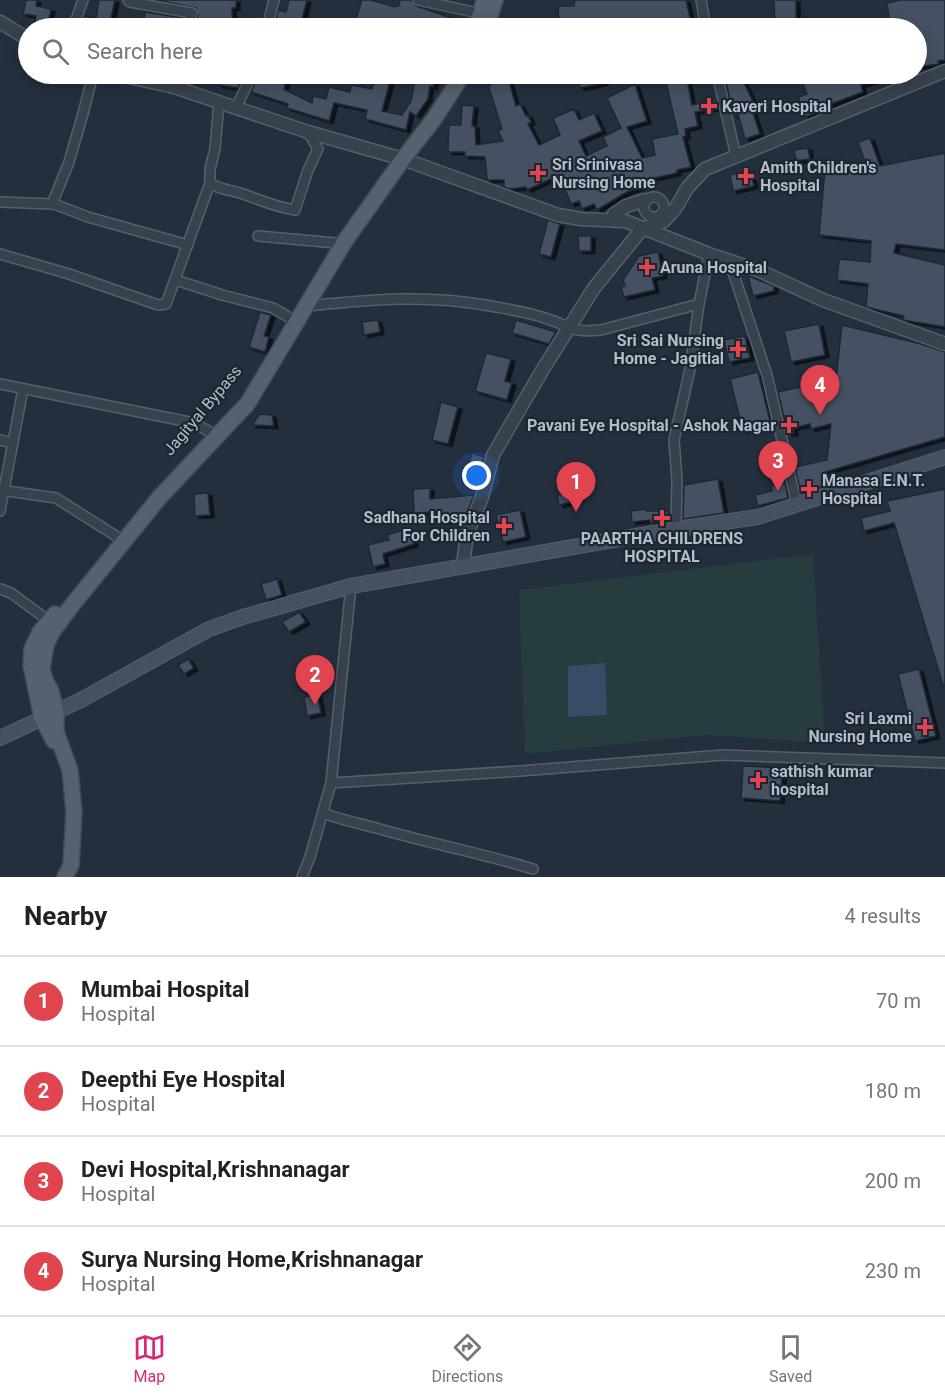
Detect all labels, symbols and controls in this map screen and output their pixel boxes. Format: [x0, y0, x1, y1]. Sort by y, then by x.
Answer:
search box [18, 18, 927, 84]
icon: search [39, 35, 72, 68]
text: Search here [87, 39, 203, 64]
marker: Kaveri Hospital [700, 97, 718, 115]
place label: Kaveri Hospital [722, 97, 831, 116]
place label: Sri Srinivasa Nursing Home [552, 155, 656, 192]
place label: Amith Children's Hospital [760, 158, 877, 195]
marker: Sri Srinivasa Nursing Home [529, 164, 547, 182]
marker: Amith Children's Hospital [737, 167, 755, 185]
marker: Aruna Hospital [638, 258, 656, 276]
place label: Aruna Hospital [660, 258, 767, 277]
place label: Sri Sai Nursing Home - Jagitial [614, 331, 724, 368]
marker: Sri Sai Nursing Home - Jagitial [729, 340, 747, 358]
street label: Jagityal Bypass [159, 362, 245, 459]
pin: 4 [800, 366, 840, 415]
place label: Pavani Eye Hospital - Ashok Nagar [527, 416, 776, 435]
marker: Pavani Eye Hospital - Ashok Nagar [780, 416, 798, 434]
pin: 3 [758, 442, 798, 491]
your location [462, 461, 491, 490]
pin: 1 [556, 462, 596, 512]
place label: Manasa E.N.T. Hospital [822, 471, 925, 508]
marker: Manasa E.N.T. Hospital [800, 480, 818, 498]
place label: Sadhana Hospital For Children [364, 508, 490, 545]
marker: PAARTHA CHILDRENS HOSPITAL [653, 509, 671, 527]
marker: Sadhana Hospital For Children [495, 517, 513, 535]
place label: PAARTHA CHILDRENS HOSPITAL [581, 529, 743, 566]
pin: 2 [296, 656, 334, 705]
place label: Sri Laxmi Nursing Home [809, 709, 912, 746]
marker: Sri Laxmi Nursing Home [916, 718, 934, 736]
place label: sathish kumar hospital [771, 762, 873, 799]
marker: sathish kumar hospital [749, 771, 767, 789]
text: Nearby [24, 901, 107, 931]
text: 4 results [845, 904, 921, 928]
text: Mumbai Hospital [81, 977, 250, 1002]
text: 1 [38, 989, 49, 1013]
text: 70 m [876, 989, 921, 1013]
text: Hospital [81, 1002, 155, 1026]
text: Deepthi Eye Hospital [81, 1067, 285, 1092]
text: 2 [38, 1079, 49, 1103]
text: 180 m [865, 1079, 921, 1103]
text: Hospital [81, 1092, 155, 1116]
text: Devi Hospital,Krishnanagar [81, 1157, 349, 1182]
text: 3 [38, 1169, 49, 1193]
text: 200 m [865, 1169, 921, 1193]
text: Hospital [81, 1182, 155, 1206]
text: Surya Nursing Home,Krishnanagar [81, 1247, 423, 1272]
text: 4 [38, 1259, 49, 1283]
text: 230 m [865, 1259, 921, 1283]
text: Hospital [81, 1272, 155, 1296]
tab: Map [133, 1331, 166, 1386]
tab: Directions [431, 1331, 503, 1386]
tab: Saved [769, 1331, 812, 1386]

